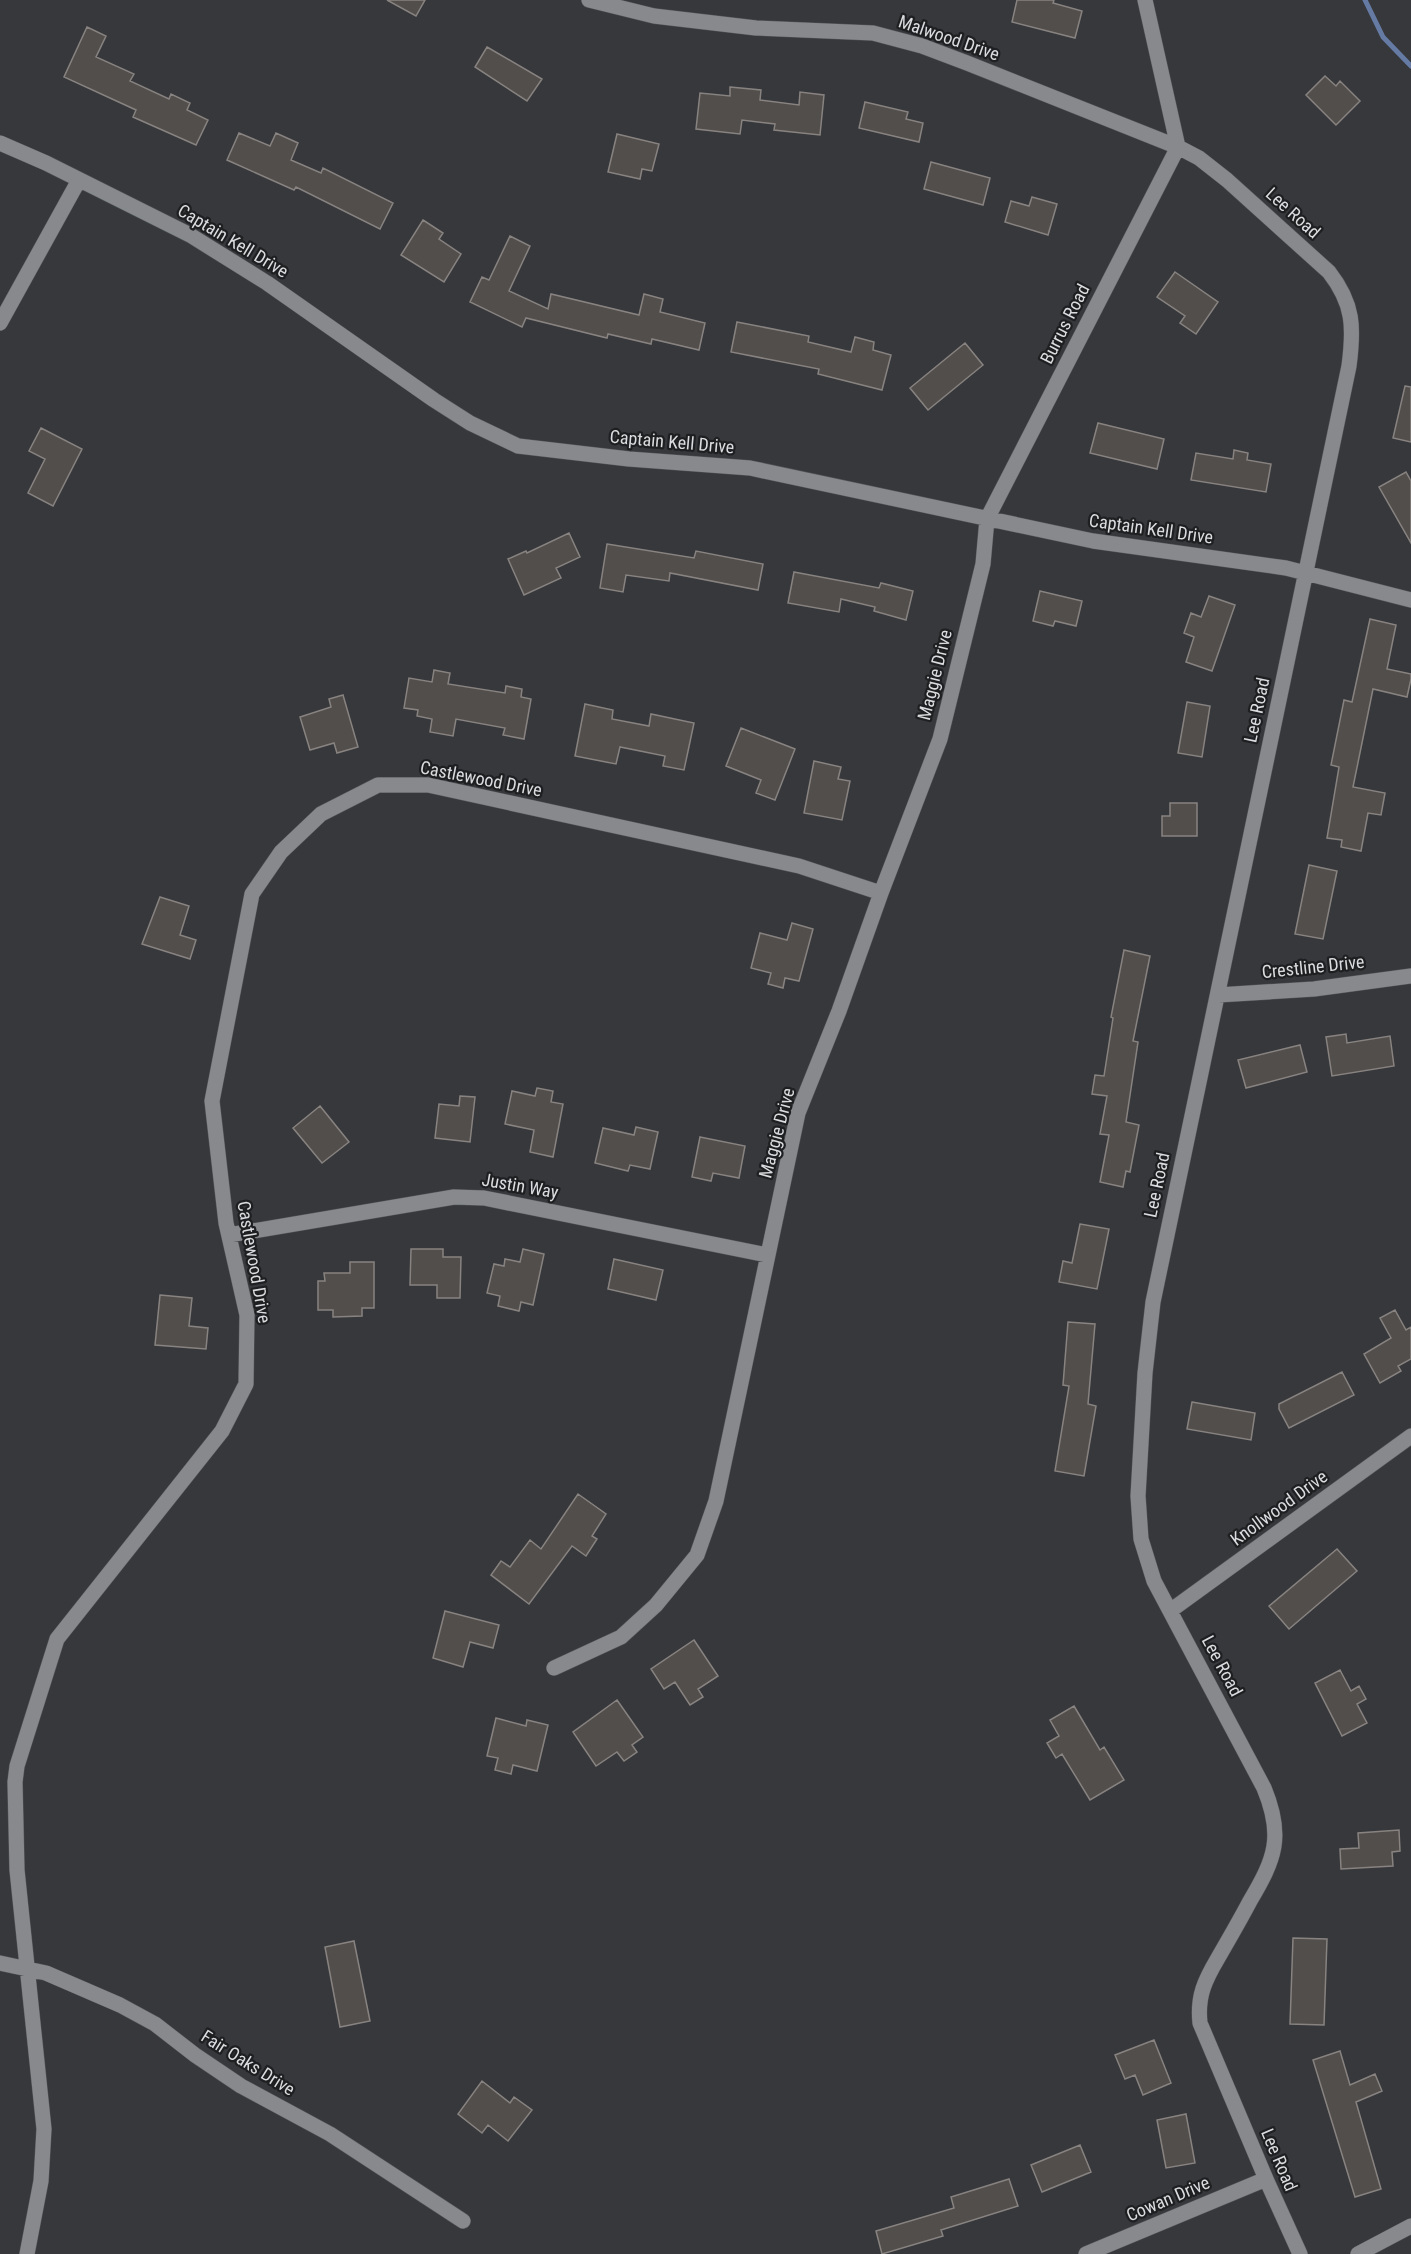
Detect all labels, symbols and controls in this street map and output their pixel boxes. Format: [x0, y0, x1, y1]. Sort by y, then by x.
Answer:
street label: Malwood Drive [896, 10, 1002, 65]
street label: Lee Road [1262, 183, 1325, 242]
street label: Captain Kell Drive [174, 199, 292, 282]
street label: Burrus Road [1036, 280, 1094, 367]
street label: Captain Kell Drive [609, 426, 735, 457]
street label: Captain Kell Drive [1088, 509, 1214, 548]
street label: Maggie Drive [913, 627, 956, 722]
street label: Lee Road [1239, 676, 1274, 744]
street label: Castlewood Drive [418, 756, 544, 801]
street label: Crestline Drive [1261, 951, 1365, 982]
street label: Maggie Drive [754, 1085, 799, 1180]
street label: Lee Road [1139, 1151, 1174, 1219]
street label: Justin Way [480, 1168, 560, 1203]
street label: Castlewood Drive [233, 1199, 276, 1325]
street label: Knollwood Drive [1226, 1465, 1331, 1550]
street label: Lee Road [1198, 1632, 1247, 1700]
street label: Fair Oaks Drive [198, 2025, 299, 2100]
street label: Lee Road [1257, 2125, 1302, 2194]
street label: Cowan Drive [1123, 2172, 1213, 2225]

